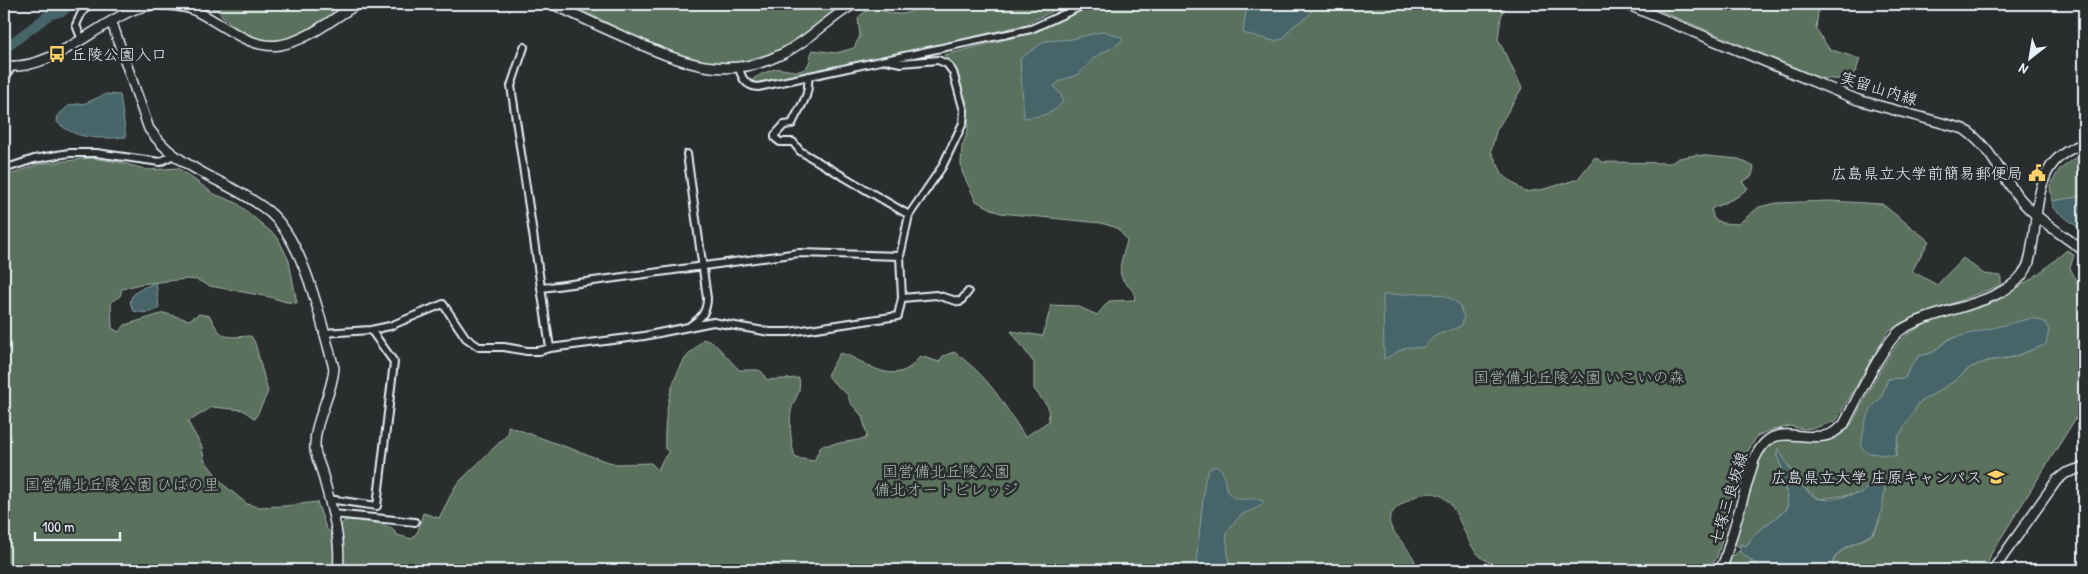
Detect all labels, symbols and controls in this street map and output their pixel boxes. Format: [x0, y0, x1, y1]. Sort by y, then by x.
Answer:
north arrow [2006, 32, 2056, 82]
place label: 丘陵公園入口 [71, 43, 167, 65]
bus stop icon: 丘陵公園入口 [47, 44, 67, 64]
text: N [2014, 59, 2031, 80]
street label: 実留山内線 [1838, 66, 1920, 110]
place label: 広島県立大学前簡易郵便局 [1831, 162, 2023, 184]
public building icon: 広島県立大学前簡易郵便局 [2027, 163, 2047, 183]
park label: 国営備北丘陵公園 いこいの森 [1473, 366, 1685, 388]
street label: 七塚三良坂線 [1703, 449, 1753, 547]
park label: 国営備北丘陵公園 備北オートビレッジ [874, 460, 1018, 500]
place label: 広島県立大学 庄原キャンパス [1771, 466, 1982, 488]
school or university icon: 広島県立大学 庄原キャンパス [1986, 467, 2006, 487]
park label: 国営備北丘陵公園 ひばの里 [24, 473, 220, 495]
scale bar [35, 509, 120, 541]
text: 100 m [42, 516, 75, 537]

